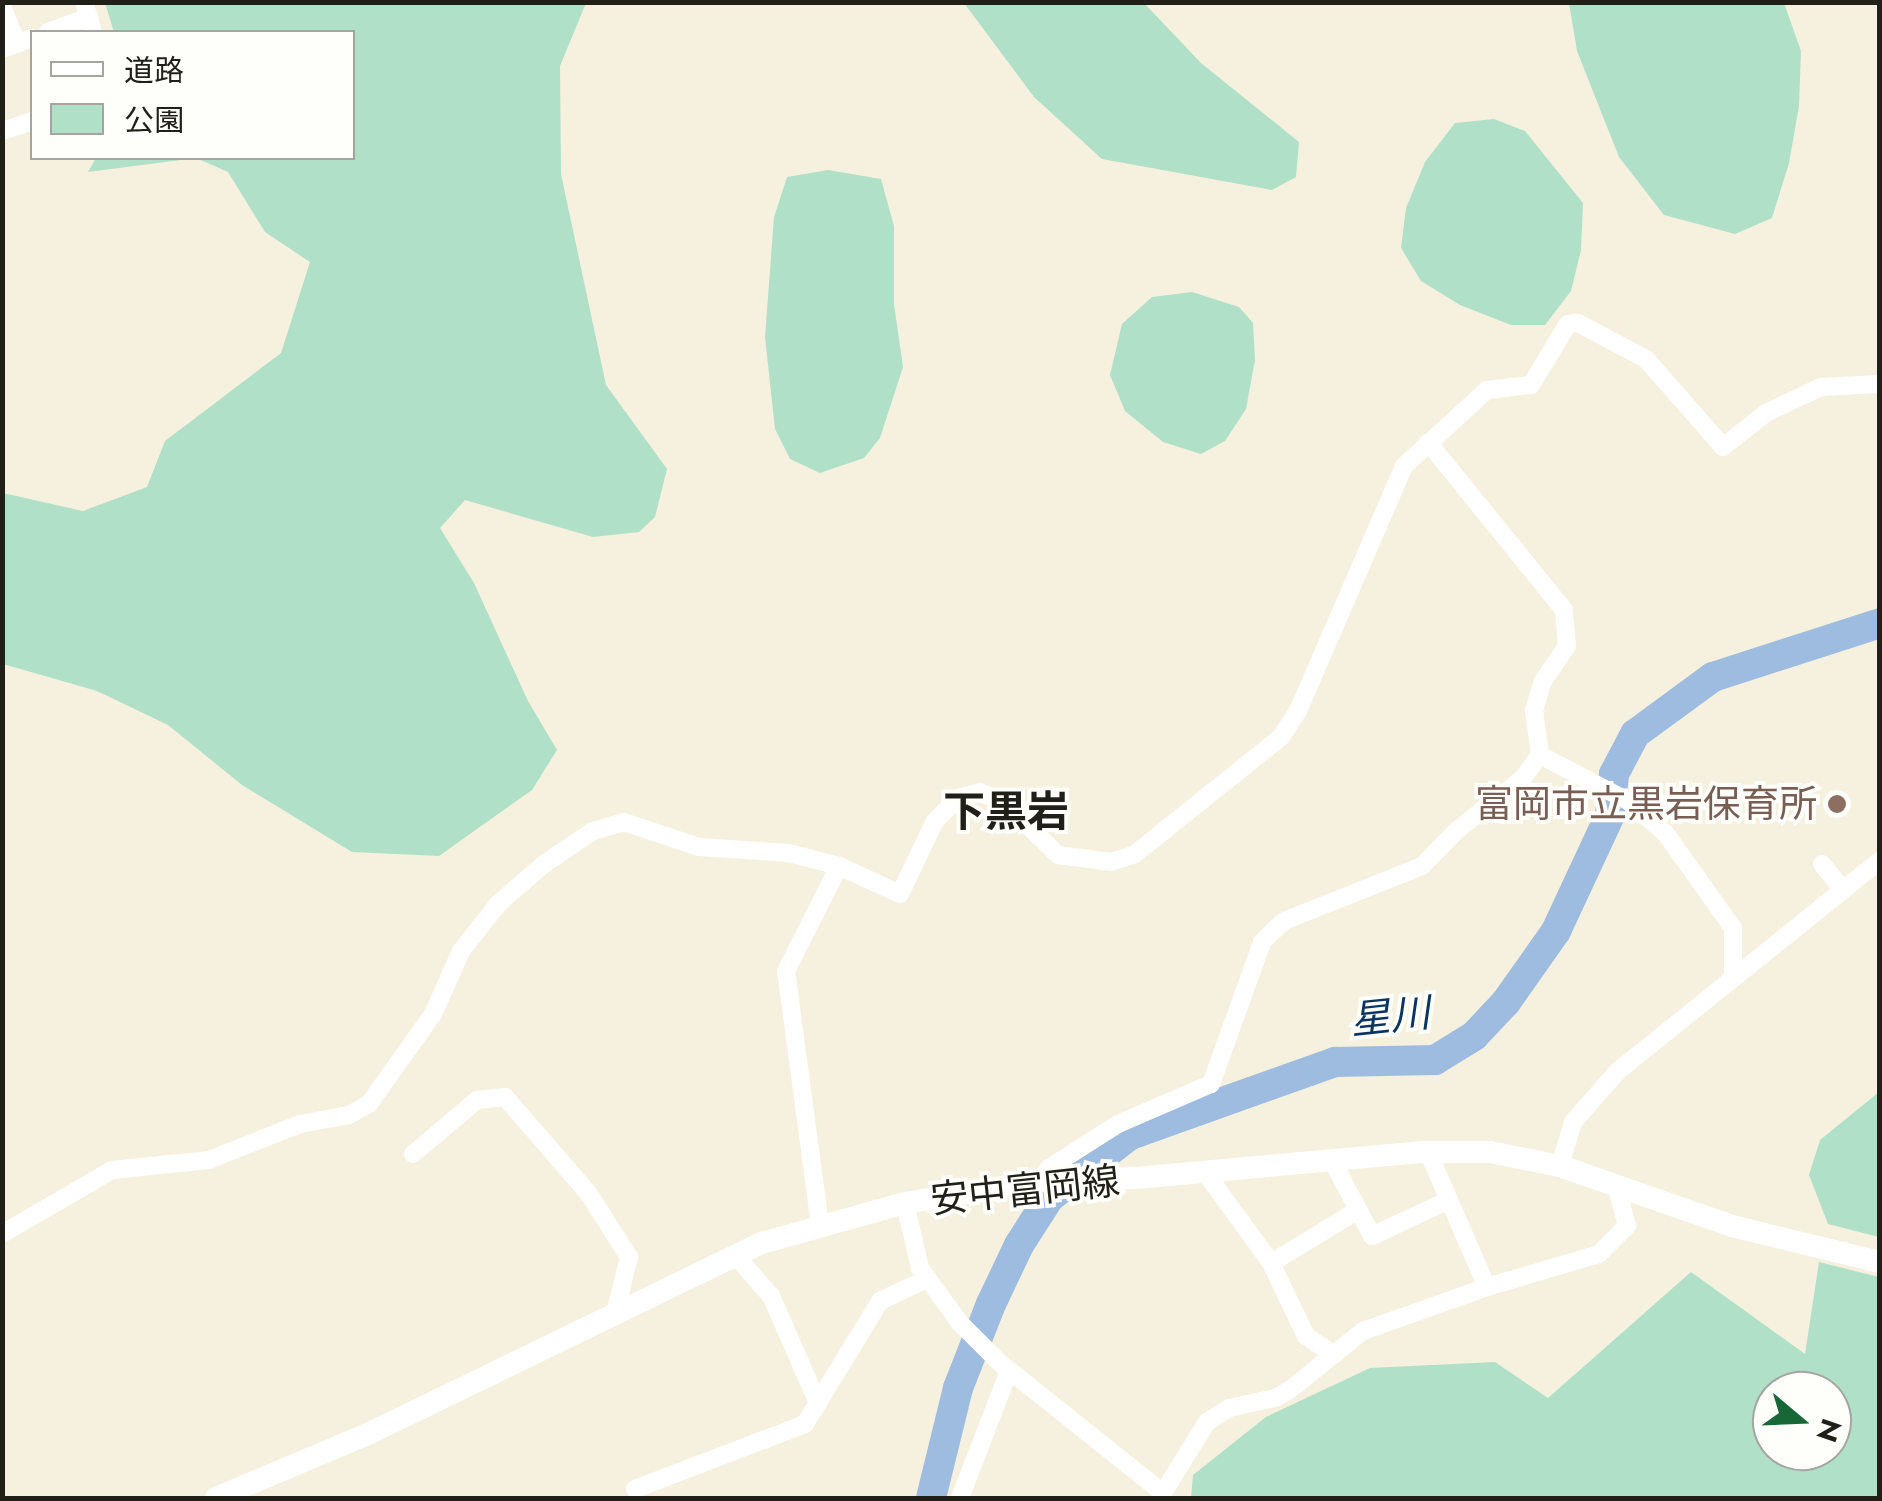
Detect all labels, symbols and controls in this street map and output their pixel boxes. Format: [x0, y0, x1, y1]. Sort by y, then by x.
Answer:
legend [30, 30, 355, 160]
text: 道路 [124, 49, 184, 92]
text: 公園 [124, 99, 184, 142]
place label: 富岡市立黒岩保育所 [1475, 781, 1817, 827]
district label: 下黒岩 [943, 787, 1069, 837]
marker: 富岡市立黒岩保育所 [1826, 793, 1848, 815]
water label: 星川 [1348, 988, 1432, 1044]
street label: 安中富岡線 [928, 1157, 1122, 1223]
north arrow [1752, 1371, 1852, 1471]
text: N [1806, 1413, 1852, 1447]

